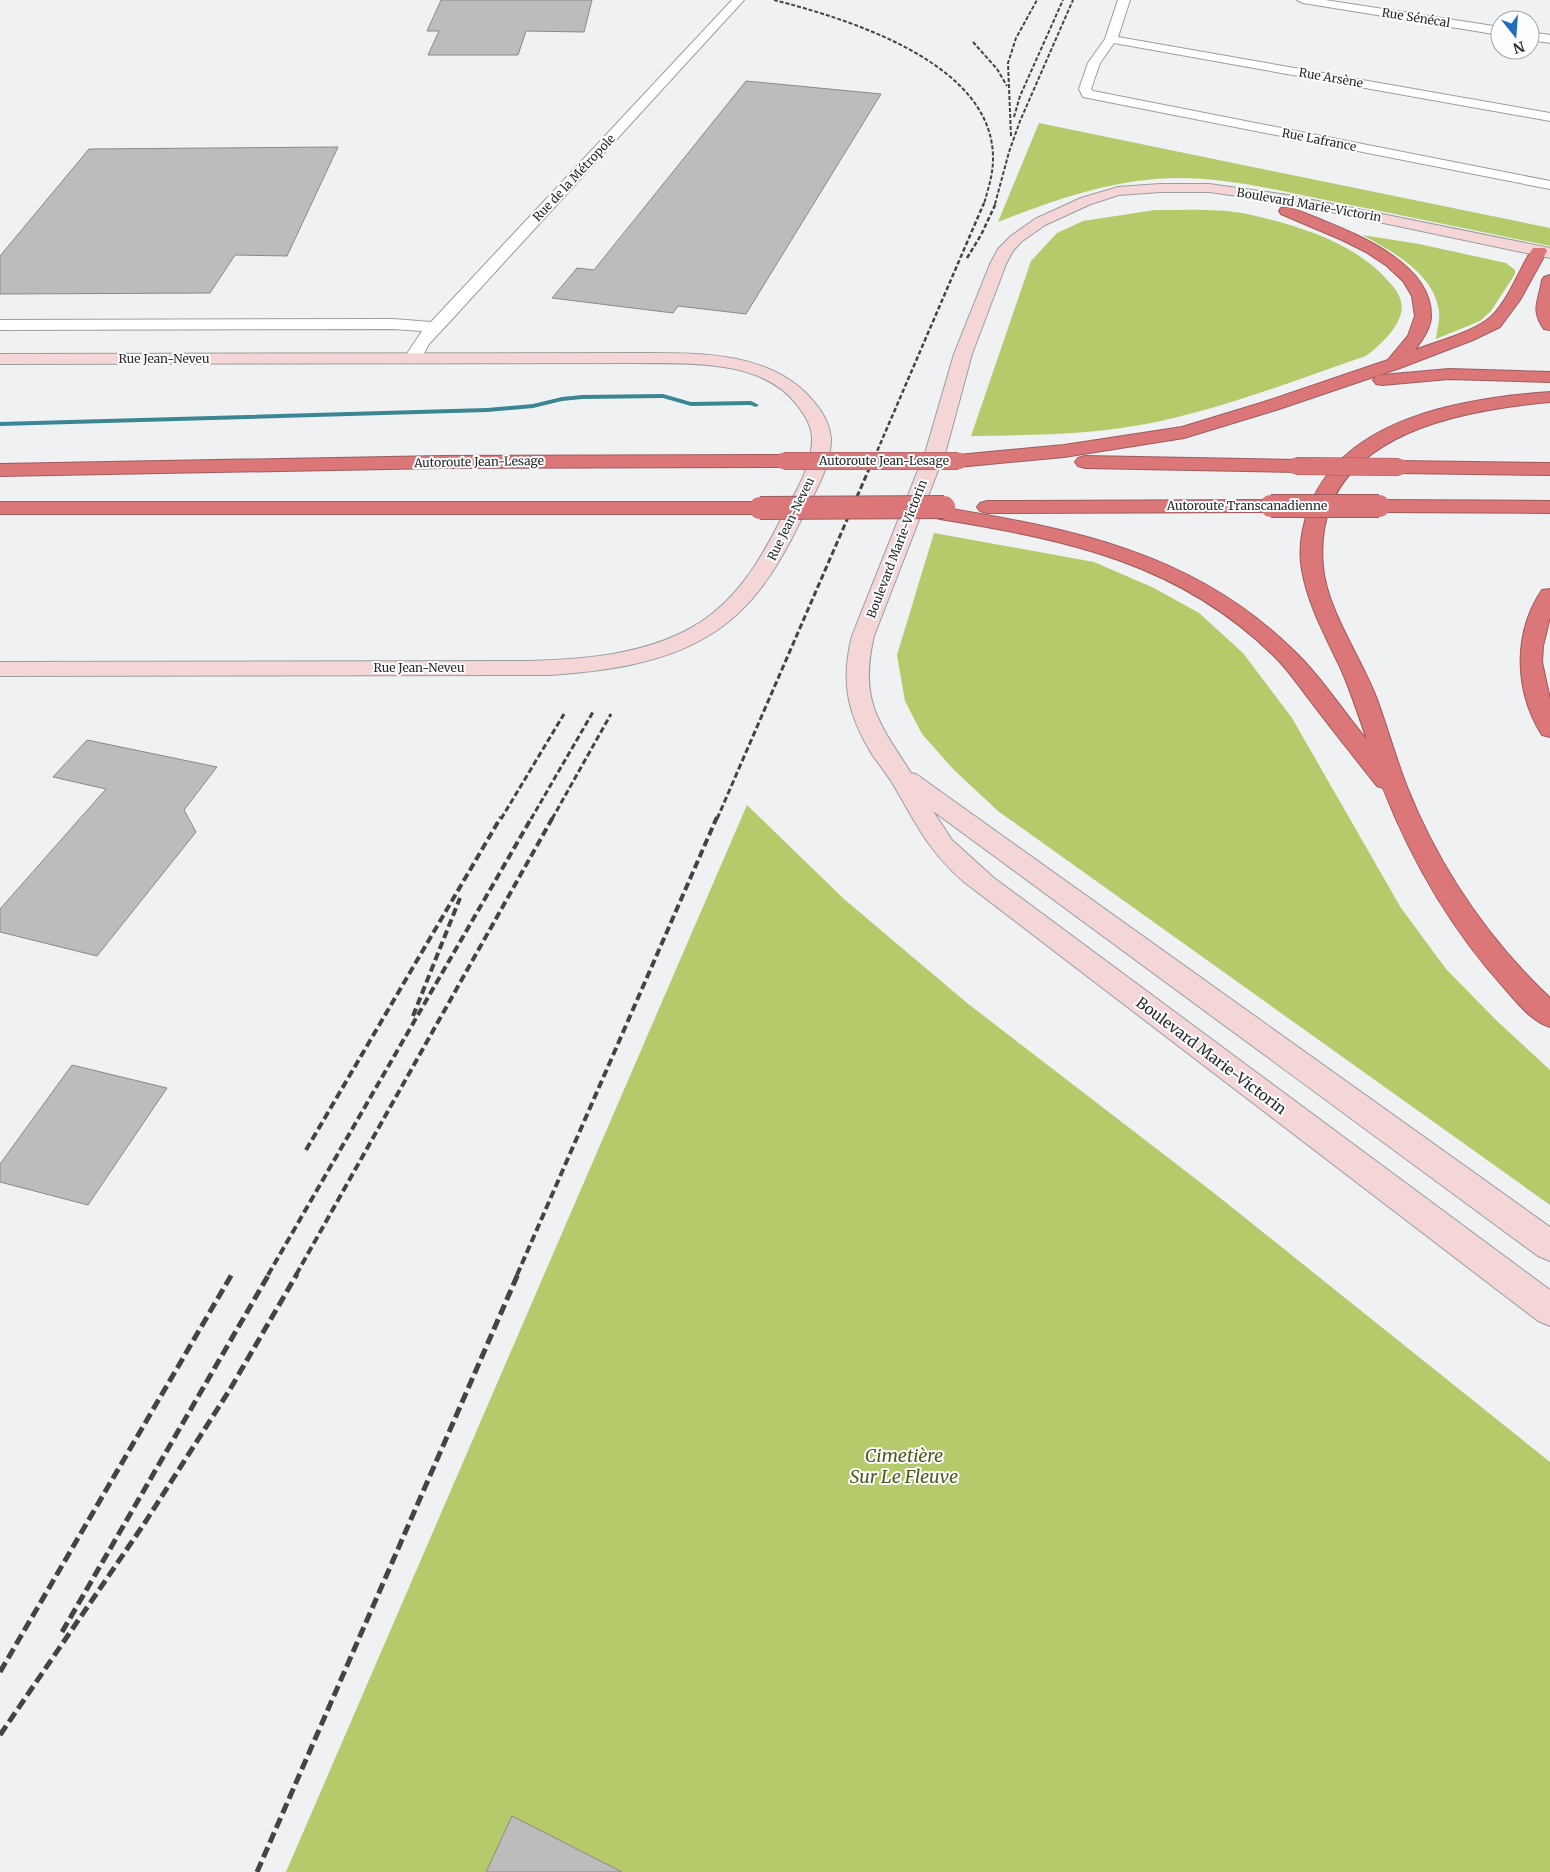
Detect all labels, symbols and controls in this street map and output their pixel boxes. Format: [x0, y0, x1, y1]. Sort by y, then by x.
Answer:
street label: Rue Sénécal [1381, 5, 1452, 30]
north arrow [1490, 10, 1540, 60]
text: N [1511, 37, 1527, 58]
street label: Rue Arsène [1298, 64, 1364, 91]
street label: Rue Lafrance [1281, 125, 1358, 154]
street label: Rue de la Métropole [529, 131, 618, 224]
street label: Boulevard Marie-Victorin [1236, 184, 1383, 225]
street label: Rue Jean-Neveu [119, 351, 210, 366]
street label: Autoroute Jean-Lesage [413, 453, 544, 470]
street label: Autoroute Jean-Lesage [818, 453, 949, 468]
street label: Rue Jean-Neveu [764, 474, 817, 563]
street label: Boulevard Marie-Victorin [863, 478, 930, 620]
street label: Autoroute Transcanadienne [1166, 498, 1327, 513]
street label: Rue Jean-Neveu [374, 660, 465, 675]
street label: Boulevard Marie-Victorin [1132, 993, 1290, 1118]
park label: Cimetière Sur Le Fleuve [850, 1444, 958, 1488]

